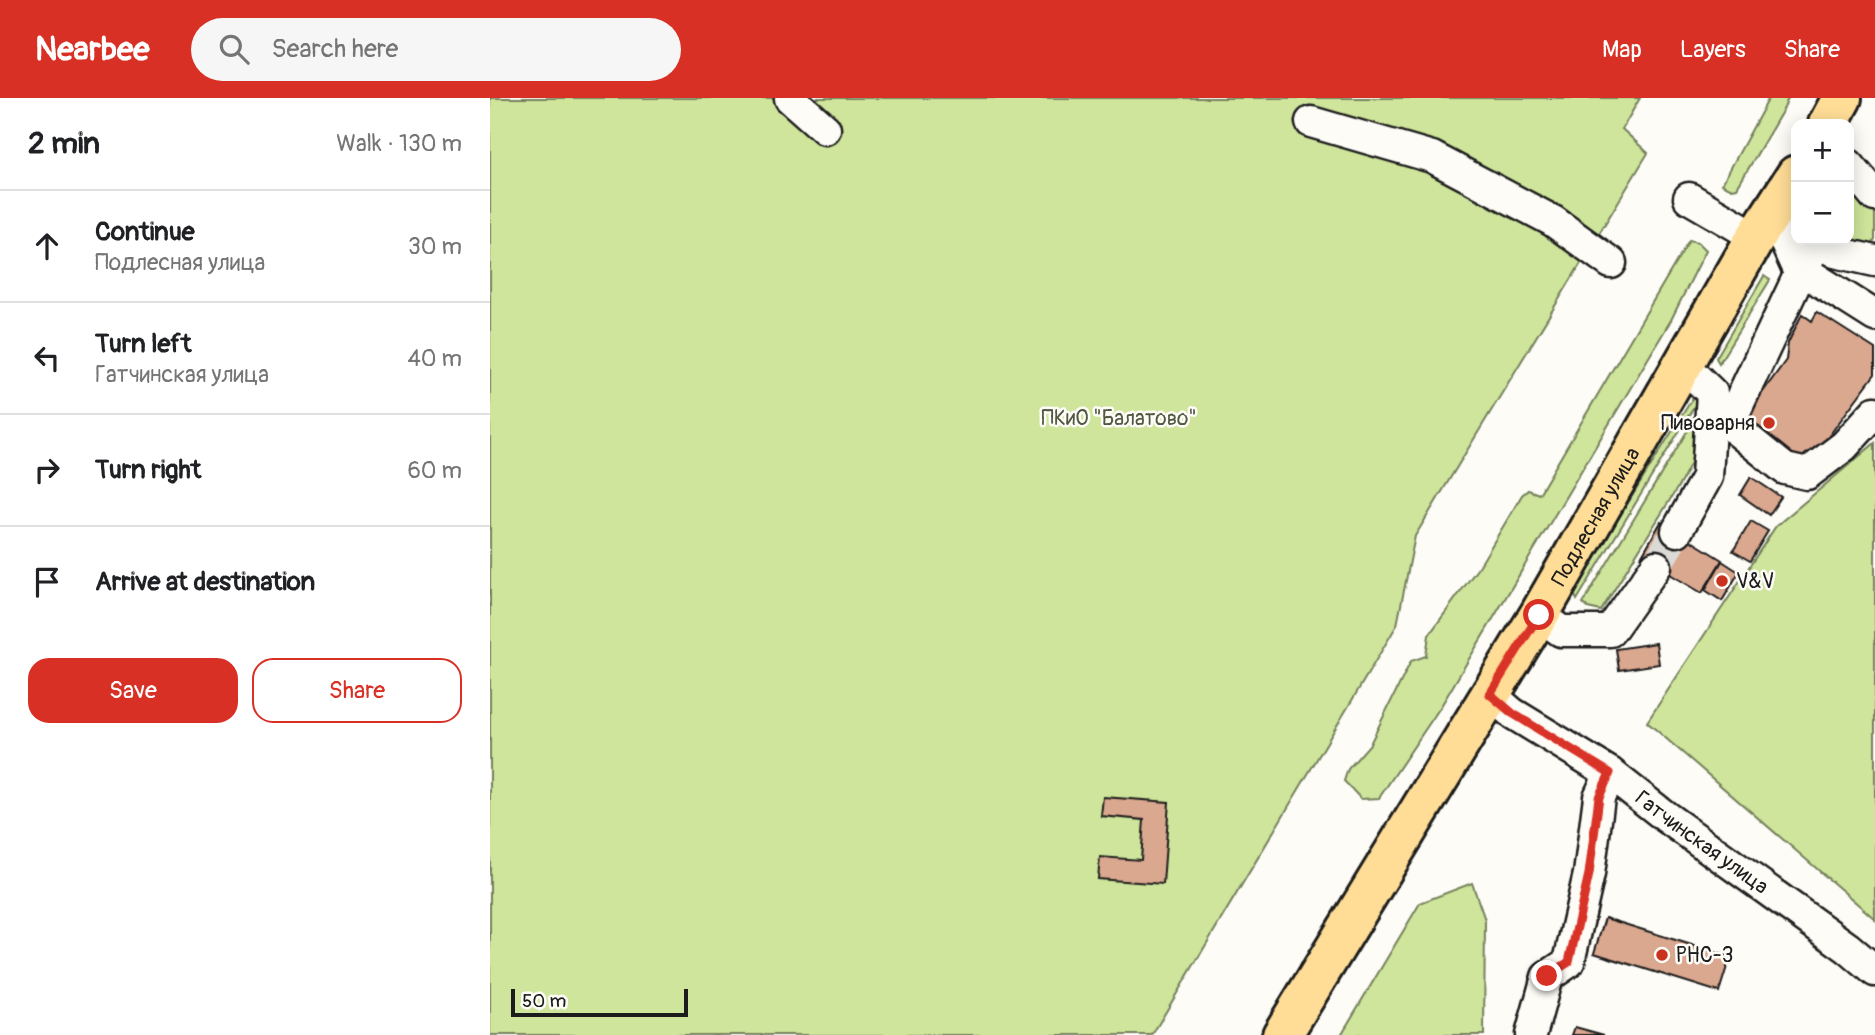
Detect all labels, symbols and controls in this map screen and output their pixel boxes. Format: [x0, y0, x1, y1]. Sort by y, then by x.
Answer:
search box [191, 18, 681, 81]
text: Nearbee [35, 29, 149, 70]
icon: search [215, 30, 253, 68]
text: Search here [271, 33, 398, 65]
text: Map [1602, 35, 1642, 64]
text: Layers [1680, 35, 1746, 64]
text: Share [1784, 35, 1840, 64]
map controls [1791, 119, 1854, 245]
button: + [1791, 119, 1854, 182]
text: 2 min [28, 125, 100, 162]
text: Walk · 130 m [336, 129, 462, 158]
button: − [1791, 182, 1854, 245]
text: Continue [95, 216, 195, 248]
icon: ahead [28, 227, 66, 265]
text: 30 m [408, 232, 462, 261]
text: Подлесная улица [95, 248, 265, 277]
text: Turn left [95, 328, 191, 360]
icon: left [28, 339, 66, 377]
text: 40 m [408, 344, 462, 373]
text: Гатчинская улица [95, 360, 269, 389]
park label: ПКиО "Балатово" [1041, 405, 1197, 432]
place label: Пивоварня [1661, 410, 1755, 437]
marker: Пивоварня [1761, 415, 1777, 431]
street label: Подлесная улица [1545, 442, 1646, 591]
icon: right [28, 451, 66, 489]
text: Turn right [95, 454, 201, 486]
text: 60 m [407, 456, 462, 485]
icon: arrive [28, 563, 66, 601]
text: Arrive at destination [95, 566, 315, 598]
place label: V&V [1736, 568, 1774, 595]
marker: V&V [1714, 573, 1730, 589]
route start [1523, 599, 1554, 630]
button: Save [28, 658, 238, 723]
button: Share [252, 658, 462, 723]
street label: Гатчинская улица [1630, 784, 1774, 900]
place label: РНС-3 [1676, 942, 1733, 969]
marker: РНС-3 [1654, 947, 1670, 963]
route end [1531, 960, 1562, 991]
scale bar [511, 986, 688, 1018]
text: 50 m [522, 989, 566, 1013]

